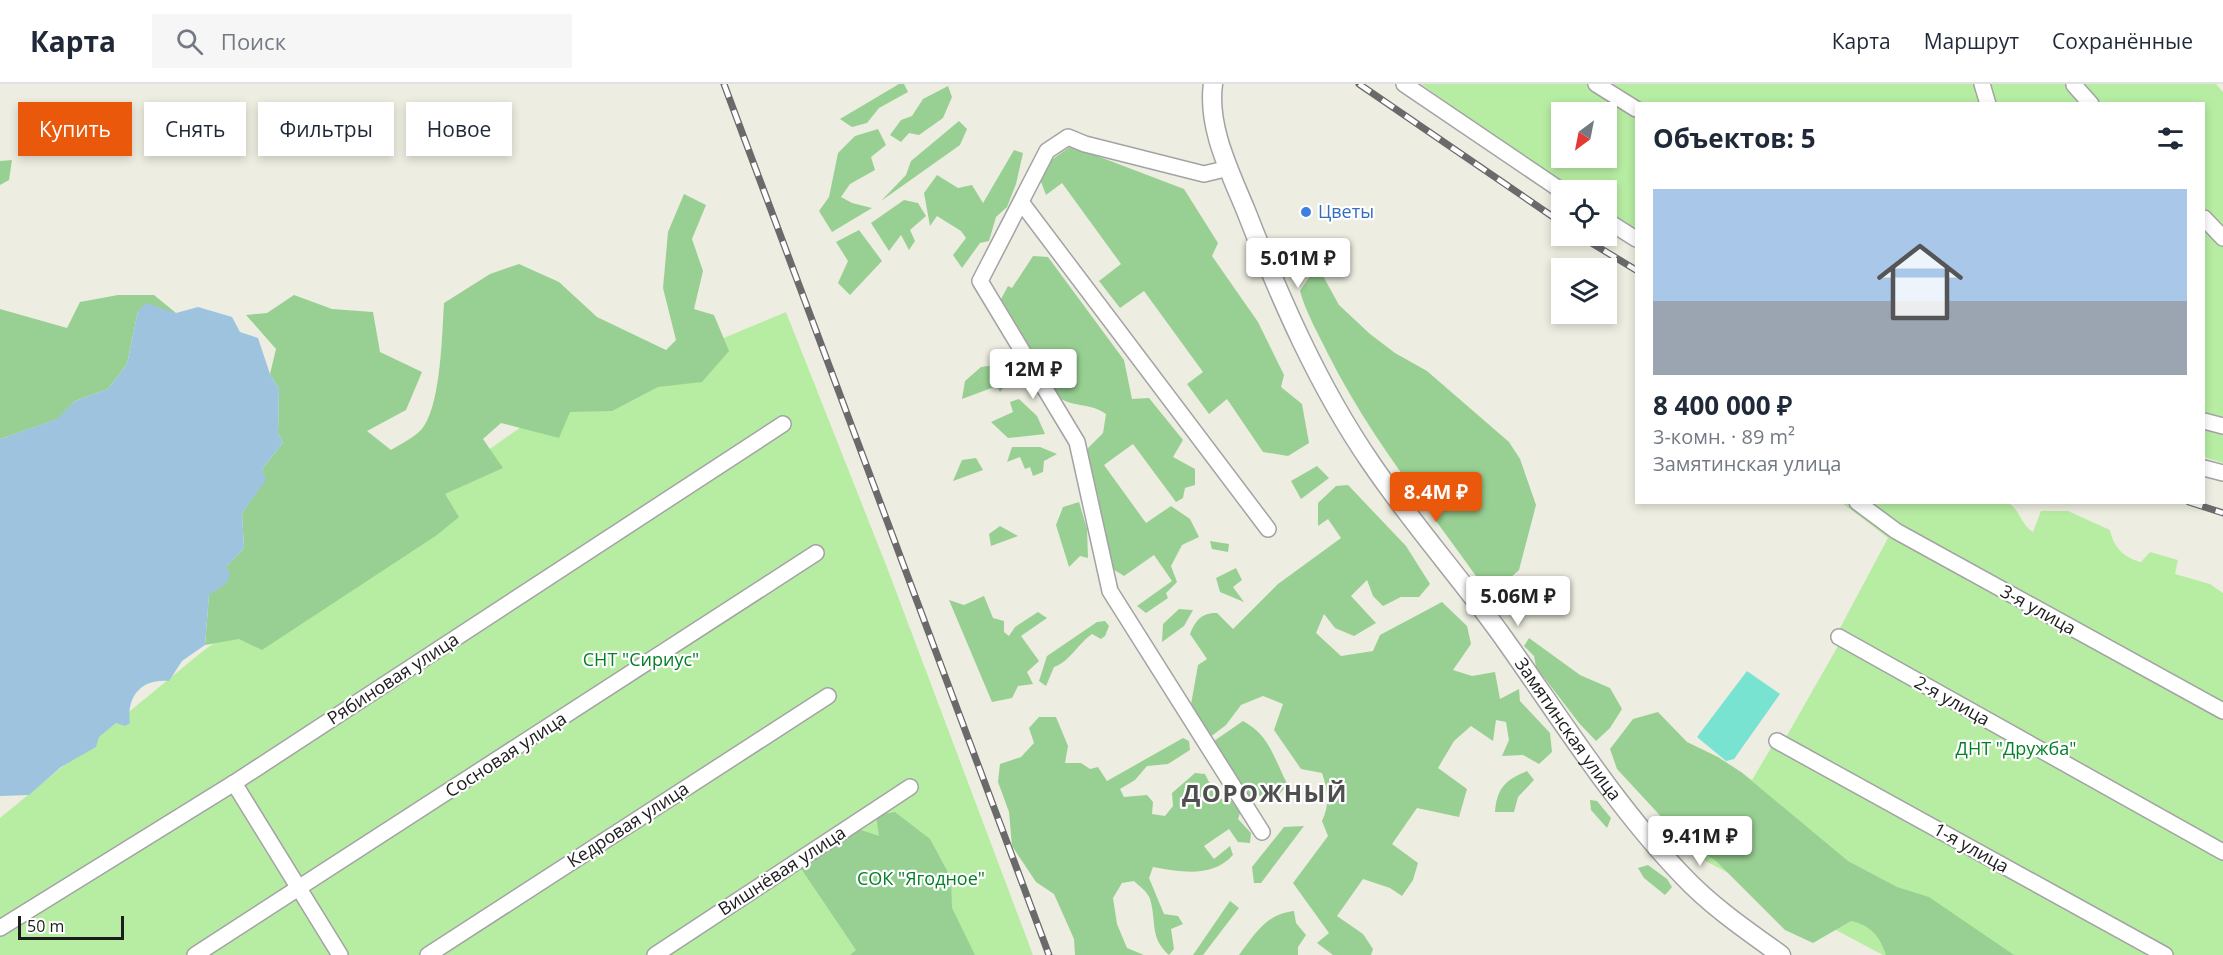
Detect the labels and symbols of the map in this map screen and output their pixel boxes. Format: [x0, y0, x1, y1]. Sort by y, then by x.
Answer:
north arrow [1551, 102, 1617, 168]
place label: Цветы [1318, 199, 1374, 223]
marker: Цветы [1299, 205, 1313, 219]
pin: 5.01M ₽ [1243, 238, 1353, 289]
pin: 12M ₽ [991, 349, 1075, 400]
pin: 8.4M ₽ [1387, 472, 1485, 523]
pin: 5.06M ₽ [1463, 576, 1573, 627]
street label: 3-я улица [1996, 579, 2080, 640]
street label: Рябиновая улица [322, 627, 463, 730]
park label: СНТ "Сириус" [583, 647, 699, 671]
street label: Замятинская улица [1510, 652, 1627, 805]
street label: 2-я улица [1910, 670, 1994, 731]
street label: Сосновая улица [440, 706, 571, 802]
park label: ДНТ "Дружба" [1956, 736, 2076, 760]
street label: Кедровая улица [562, 776, 693, 872]
district label: ДОРОЖНЫЙ [1182, 776, 1348, 809]
pin: 9.41M ₽ [1645, 816, 1755, 867]
street label: 1-я улица [1929, 817, 2013, 878]
street label: Вишнёвая улица [713, 820, 850, 920]
park label: СОК "Ягодное" [857, 866, 985, 890]
scale bar [18, 913, 124, 940]

